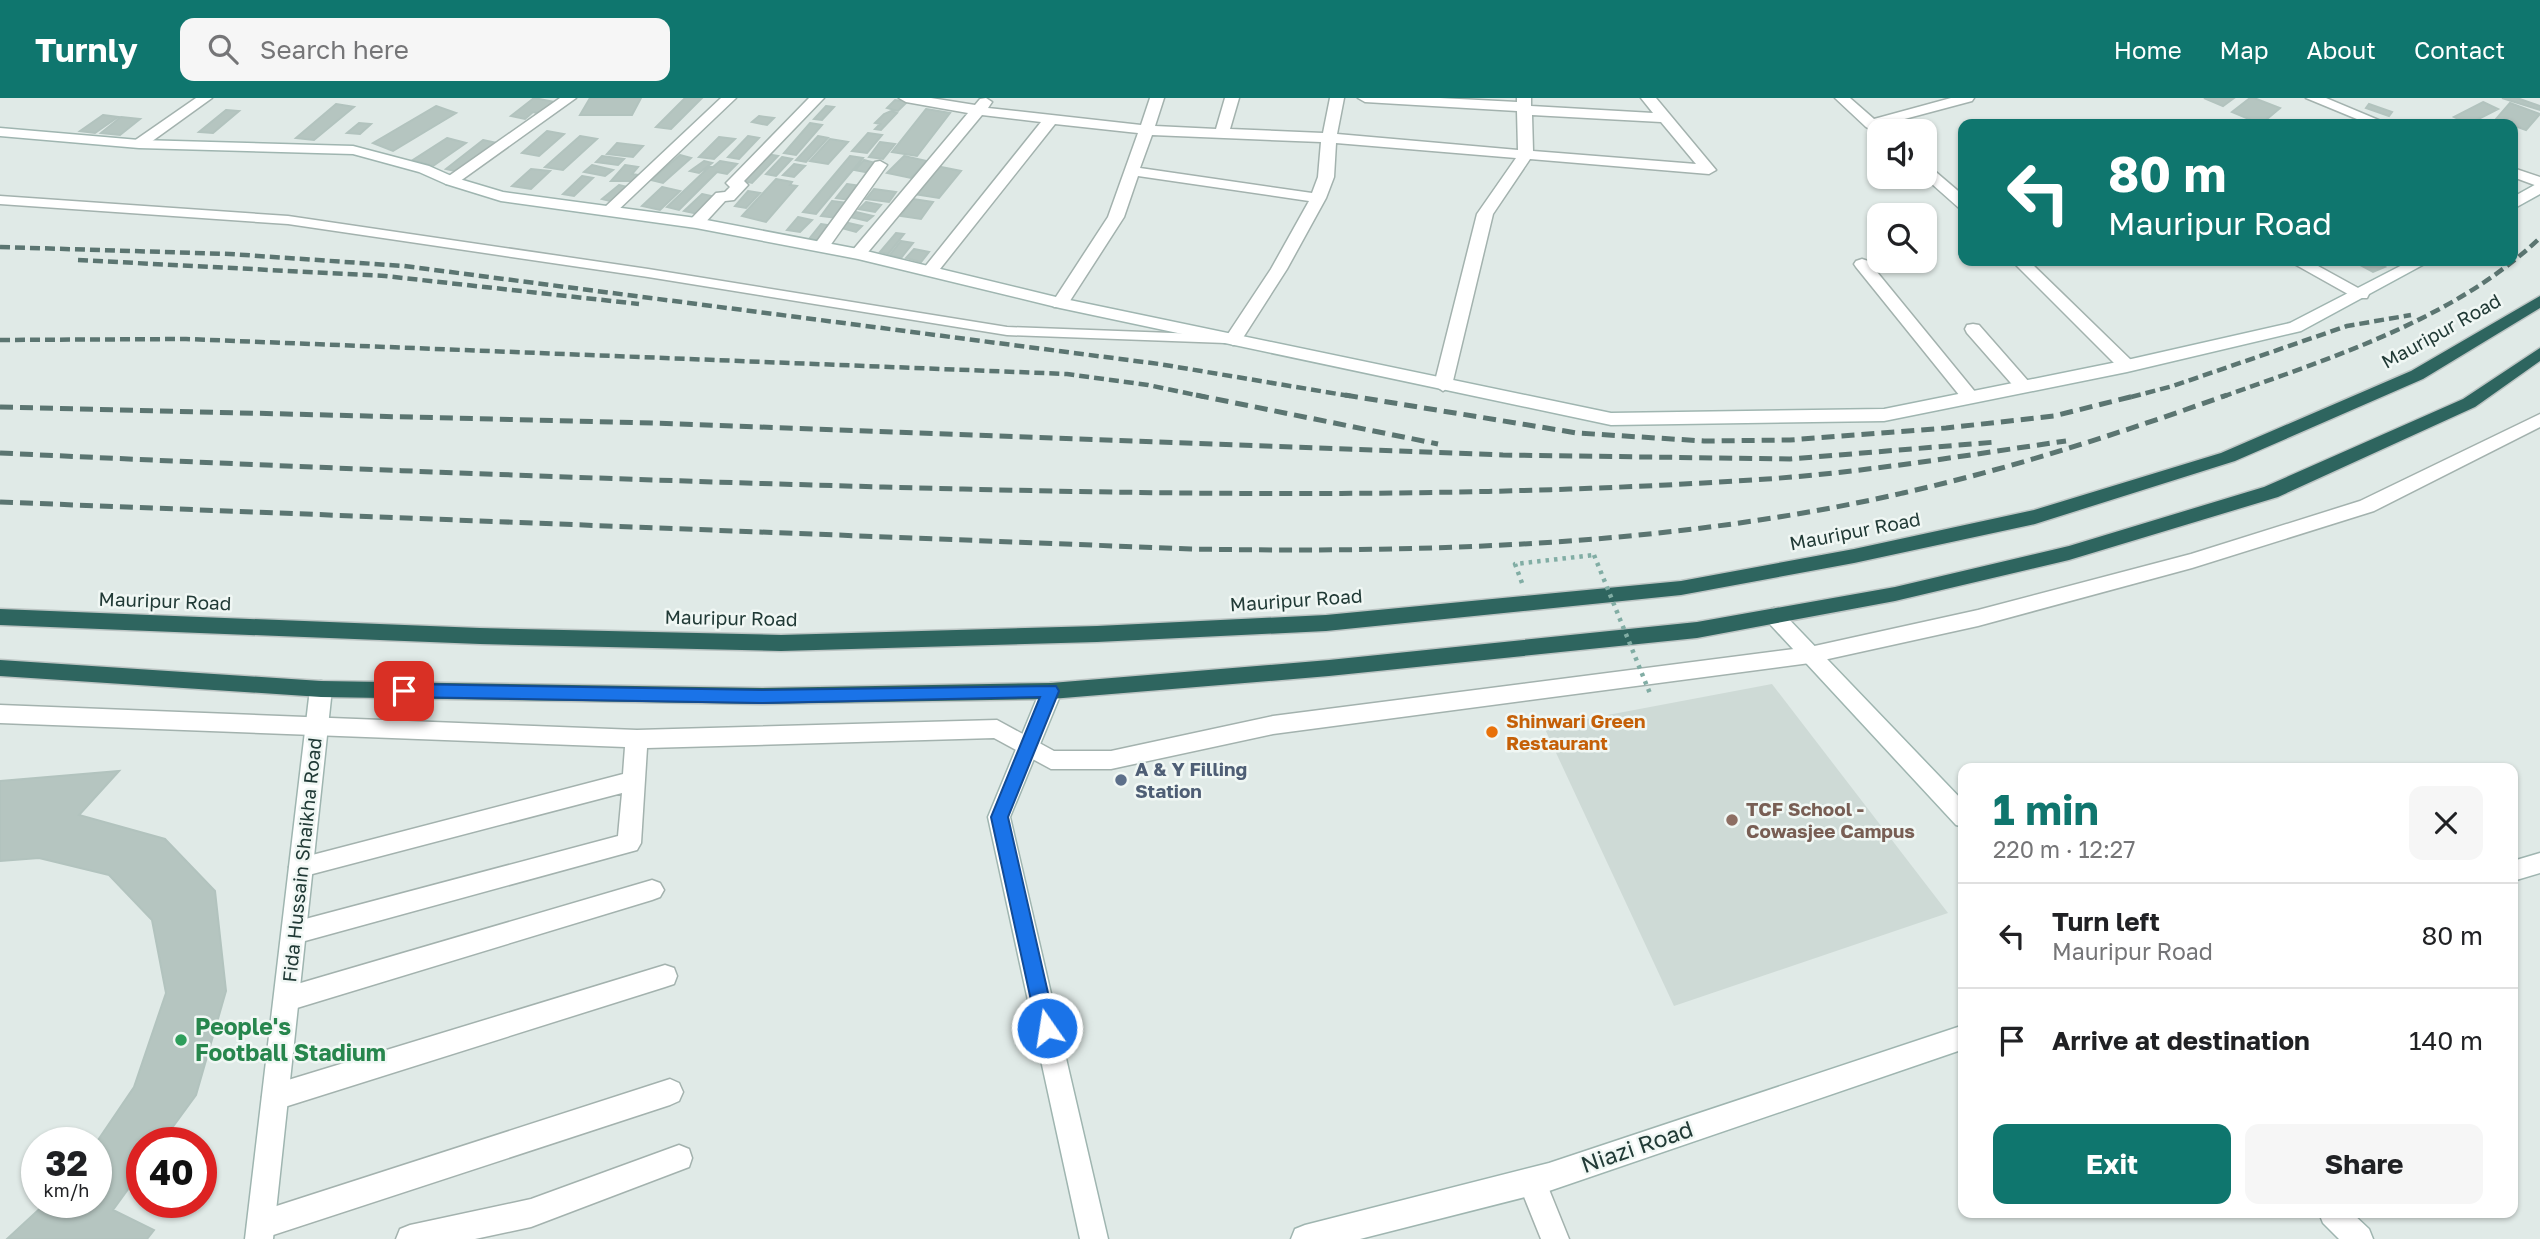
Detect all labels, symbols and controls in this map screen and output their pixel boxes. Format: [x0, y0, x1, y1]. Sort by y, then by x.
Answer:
search box [180, 18, 670, 81]
text: Turnly [35, 30, 138, 69]
icon: search [204, 30, 242, 68]
text: Search here [260, 34, 409, 65]
text: Home [2114, 35, 2182, 64]
text: Map [2220, 35, 2269, 64]
text: About [2307, 35, 2376, 64]
text: Contact [2414, 35, 2505, 64]
map controls [1867, 119, 1937, 273]
button: sound [1867, 119, 1937, 189]
text: 80 m [2108, 144, 2226, 203]
icon: left [1993, 147, 2084, 238]
button: search [1867, 203, 1937, 273]
text: Mauripur Road [2108, 204, 2332, 242]
street label: Mauripur Road [2377, 288, 2504, 373]
street label: Mauripur Road [1787, 507, 1922, 554]
street label: Mauripur Road [1229, 583, 1363, 616]
street label: Mauripur Road [98, 587, 232, 614]
street label: Mauripur Road [664, 605, 798, 630]
pin [374, 661, 434, 721]
icon: arrive [385, 672, 423, 710]
place label: Shinwari Green Restaurant [1506, 709, 1645, 754]
marker: Shinwari Green Restaurant [1484, 724, 1500, 740]
street label: Fida Hussain Shaikha Road [277, 736, 326, 983]
place label: A & Y Filling Station [1135, 757, 1247, 802]
marker: A & Y Filling Station [1113, 772, 1129, 788]
text: 1 min [1993, 784, 2099, 834]
button: close [2409, 786, 2483, 860]
place label: TCF School - Cowasjee Campus [1746, 797, 1915, 842]
marker: TCF School - Cowasjee Campus [1724, 812, 1740, 828]
text: 220 m · 12:27 [1993, 835, 2135, 863]
text: Turn left [2052, 906, 2160, 937]
icon: left [1993, 917, 2031, 955]
text: 80 m [2422, 920, 2483, 951]
text: Mauripur Road [2052, 937, 2213, 965]
position arrow [1010, 991, 1084, 1065]
place label: People's Football Stadium [195, 1012, 386, 1066]
icon: arrive [1993, 1022, 2031, 1060]
text: Arrive at destination [2052, 1025, 2310, 1056]
text: 140 m [2409, 1025, 2483, 1056]
marker: People's Football Stadium [173, 1032, 189, 1048]
street label: Niazi Road [1577, 1114, 1696, 1178]
button: Exit [1993, 1124, 2231, 1204]
button: Share [2245, 1124, 2483, 1204]
speed limit sign: 40 [126, 1127, 217, 1218]
text: 32 [45, 1142, 88, 1184]
text: km/h [44, 1179, 89, 1201]

